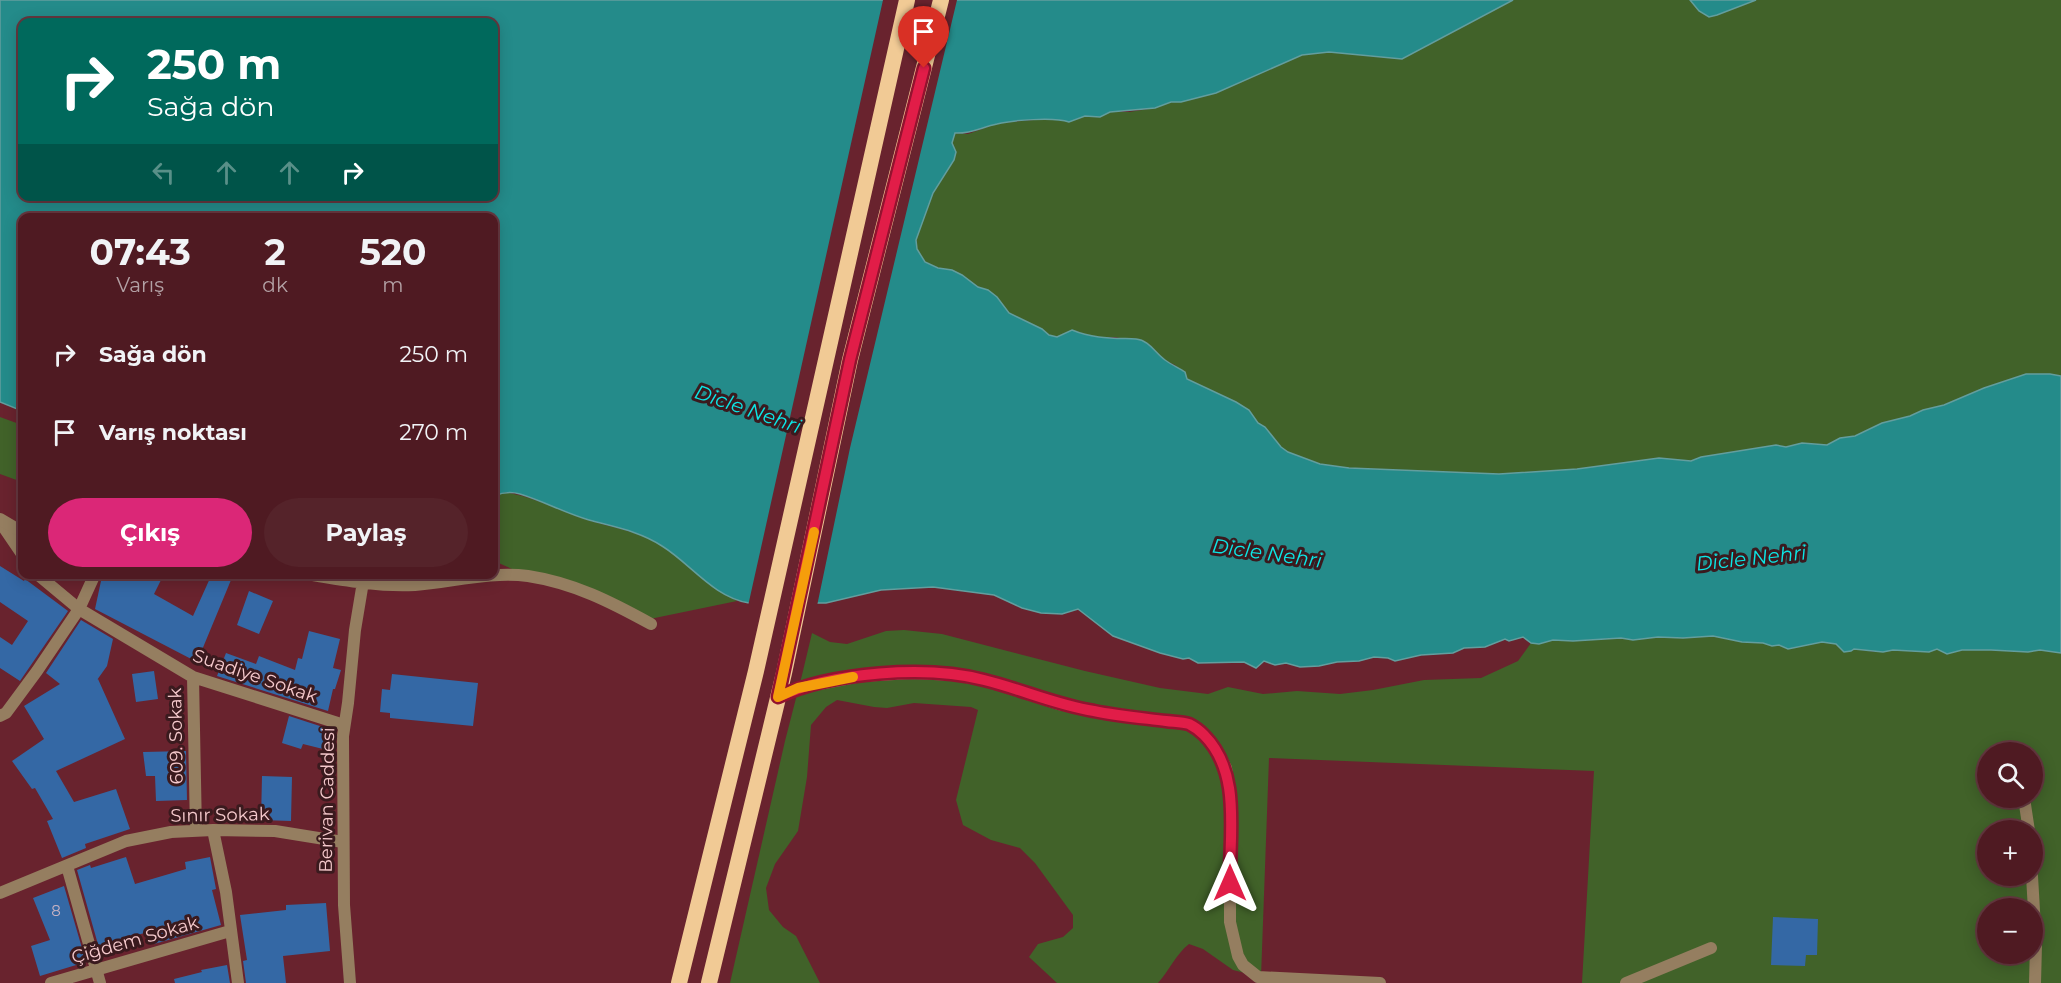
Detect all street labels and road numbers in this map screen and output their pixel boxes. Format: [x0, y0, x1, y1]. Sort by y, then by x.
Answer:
street label: Suadiye Sokak [190, 644, 320, 708]
street label: 609. Sokak [164, 687, 188, 784]
street label: Berivan Caddesi [315, 727, 339, 873]
street label: Sınır Sokak [170, 803, 270, 827]
street label: Çiğdem Sokak [69, 911, 201, 969]

